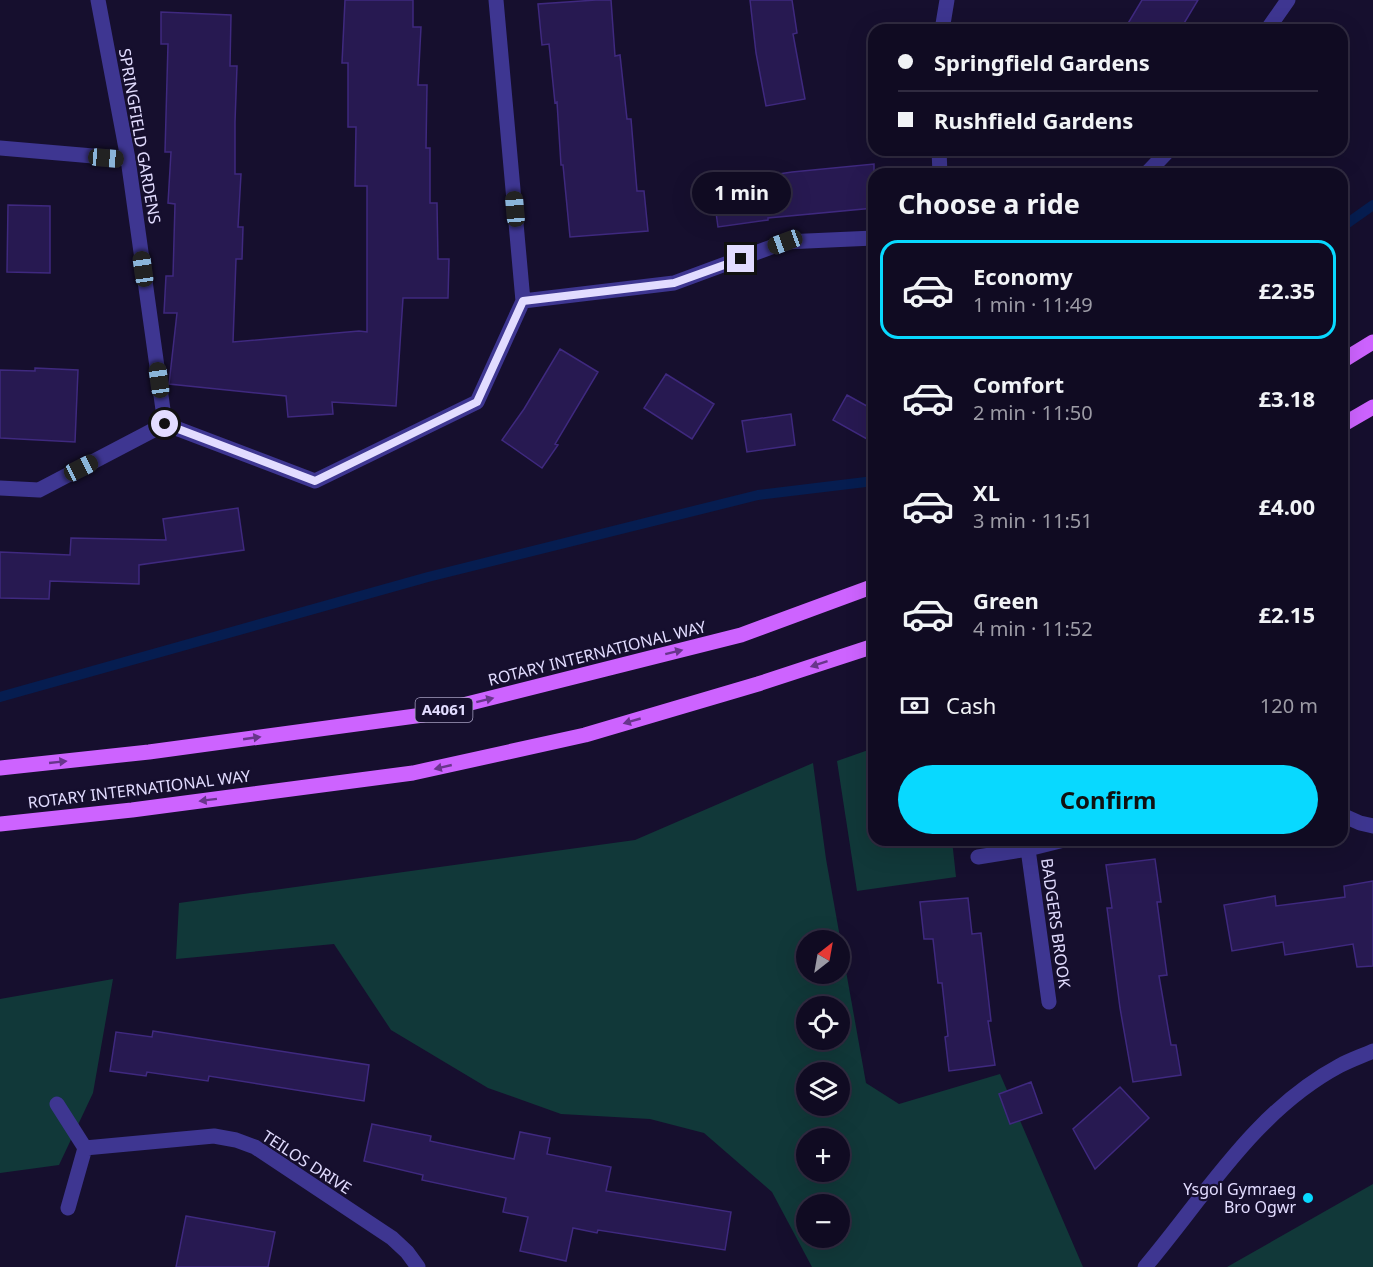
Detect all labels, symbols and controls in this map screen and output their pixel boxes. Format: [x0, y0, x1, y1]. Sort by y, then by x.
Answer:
street label: SPRINGFIELD GARDENS [114, 47, 166, 226]
text: Springfield Gardens [934, 47, 1150, 77]
text: Rushfield Gardens [934, 105, 1133, 135]
car [87, 147, 125, 169]
callout: 1 min [692, 172, 790, 214]
text: 1 min [714, 179, 769, 206]
text: Choose a ride [898, 185, 1080, 222]
car [504, 190, 526, 228]
car [765, 227, 805, 257]
route end [727, 245, 754, 272]
car [132, 250, 154, 288]
text: Economy [973, 261, 1072, 291]
icon: car [901, 263, 955, 317]
text: £2.35 [1258, 275, 1315, 305]
text: 1 min · 11:49 [973, 291, 1093, 318]
car [148, 361, 170, 399]
text: Comfort [973, 369, 1064, 399]
icon: car [901, 371, 955, 425]
text: £3.18 [1258, 383, 1315, 413]
text: 2 min · 11:50 [973, 399, 1093, 426]
route start [151, 410, 178, 437]
car [61, 452, 101, 484]
text: XL [973, 477, 1000, 507]
icon: car [901, 479, 955, 533]
text: £4.00 [1258, 491, 1315, 521]
text: 3 min · 11:51 [973, 507, 1093, 534]
text: Green [973, 585, 1039, 615]
icon: car [901, 587, 955, 641]
text: £2.15 [1258, 599, 1315, 629]
street label: ROTARY INTERNATIONAL WAY [486, 615, 709, 691]
text: 4 min · 11:52 [973, 615, 1093, 642]
one-way arrow [665, 646, 683, 656]
one-way arrow [810, 660, 828, 669]
icon: cash [898, 689, 931, 722]
text: Cash [946, 690, 996, 720]
text: 120 m [1260, 692, 1318, 719]
one-way arrow [476, 694, 494, 704]
road number: A4061 [416, 698, 472, 722]
one-way arrow [623, 717, 641, 726]
one-way arrow [242, 734, 261, 743]
one-way arrow [49, 757, 68, 767]
one-way arrow [434, 762, 452, 772]
street label: ROTARY INTERNATIONAL WAY [26, 764, 252, 814]
button: Confirm [898, 765, 1318, 834]
one-way arrow [199, 795, 218, 804]
street label: BADGERS BROOK [1036, 857, 1076, 989]
north arrow [796, 930, 850, 984]
map controls [796, 930, 850, 1248]
button: locate [796, 996, 850, 1050]
button: layers [796, 1062, 850, 1116]
street label: TEILOS DRIVE [258, 1125, 356, 1199]
button: + [796, 1128, 850, 1182]
place label: Ysgol Gymraeg Bro Ogwr [1183, 1178, 1296, 1218]
marker: Ysgol Gymraeg Bro Ogwr [1301, 1191, 1315, 1205]
button: − [796, 1194, 850, 1248]

